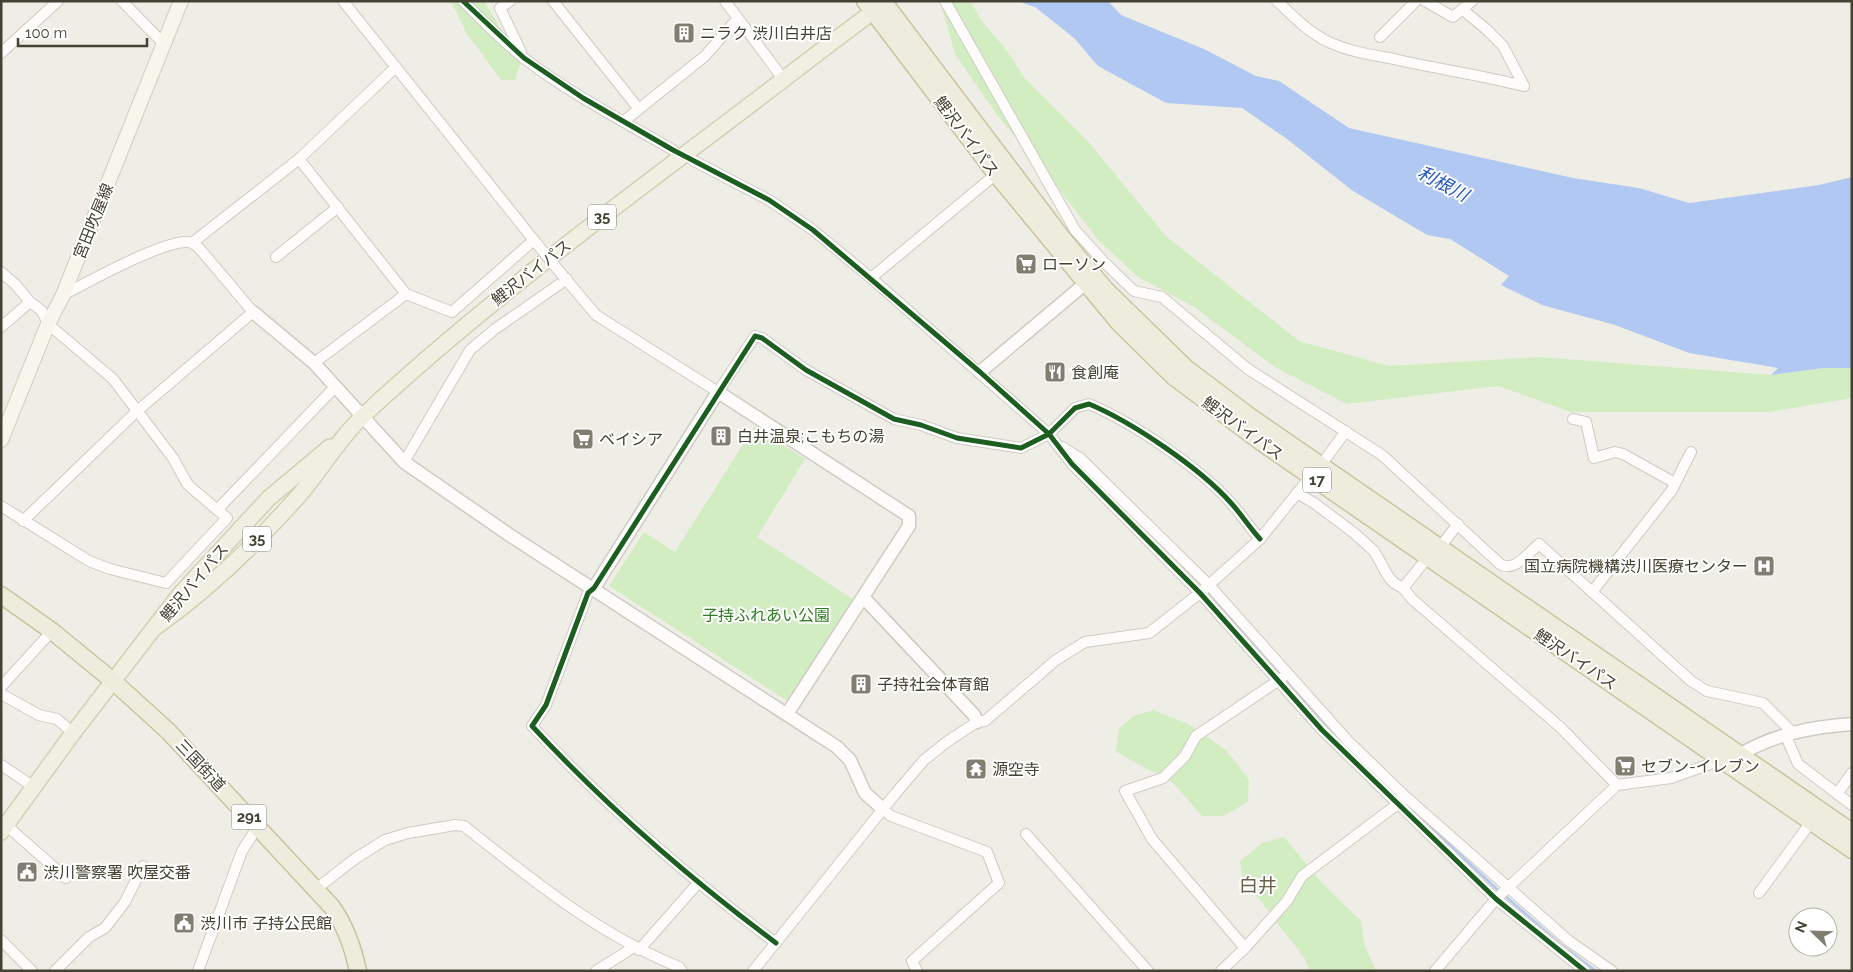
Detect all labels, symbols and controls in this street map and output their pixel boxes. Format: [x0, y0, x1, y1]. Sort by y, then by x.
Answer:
scale bar [18, 15, 146, 47]
building icon: ニラク 渋川白井店 [672, 21, 696, 45]
text: 100 m [25, 24, 67, 42]
place label: ニラク 渋川白井店 [700, 24, 832, 43]
street label: 鯉沢バイパス [930, 92, 1003, 180]
water label: 利根川 [1414, 162, 1474, 206]
street label: 宮田吹屋線 [70, 181, 117, 262]
road number: 35 [588, 204, 616, 230]
street label: 鯉沢バイパス [488, 235, 575, 309]
supermarket icon: ローソン [1014, 252, 1038, 276]
place label: ローソン [1042, 255, 1106, 274]
restaurant icon: 食創庵 [1043, 360, 1067, 384]
place label: 食創庵 [1071, 363, 1119, 382]
street label: 鯉沢バイパス [1198, 393, 1287, 464]
building icon: 白井温泉;こもちの湯 [709, 424, 733, 448]
supermarket icon: ベイシア [571, 427, 595, 451]
place label: 白井温泉;こもちの湯 [737, 427, 884, 446]
place label: ベイシア [599, 430, 663, 449]
road number: 17 [1303, 468, 1331, 492]
road number: 35 [243, 526, 271, 552]
street label: 鯉沢バイパス [156, 540, 232, 625]
hospital icon: 国立病院機構渋川医療センター [1752, 554, 1776, 578]
place label: 国立病院機構渋川医療センター [1524, 557, 1748, 576]
park label: 子持ふれあい公園 [702, 606, 830, 625]
street label: 鯉沢バイパス [1531, 625, 1621, 694]
building icon: 子持社会体育館 [849, 672, 873, 696]
place label: 子持社会体育館 [877, 675, 989, 694]
street label: 三国街道 [172, 735, 229, 795]
supermarket icon: セブン-イレブン [1613, 754, 1637, 778]
temple icon: 源空寺 [964, 757, 988, 781]
place label: セブン-イレブン [1641, 757, 1760, 776]
place label: 源空寺 [992, 760, 1040, 779]
road number: 291 [232, 804, 266, 830]
public building icon: 渋川警察署 吹屋交番 [15, 860, 39, 884]
place label: 渋川警察署 吹屋交番 [43, 863, 191, 882]
district label: 白井 [1239, 874, 1277, 896]
north arrow [1788, 907, 1838, 957]
public building icon: 渋川市 子持公民館 [172, 911, 196, 935]
place label: 渋川市 子持公民館 [200, 914, 332, 933]
text: N [1792, 919, 1810, 935]

